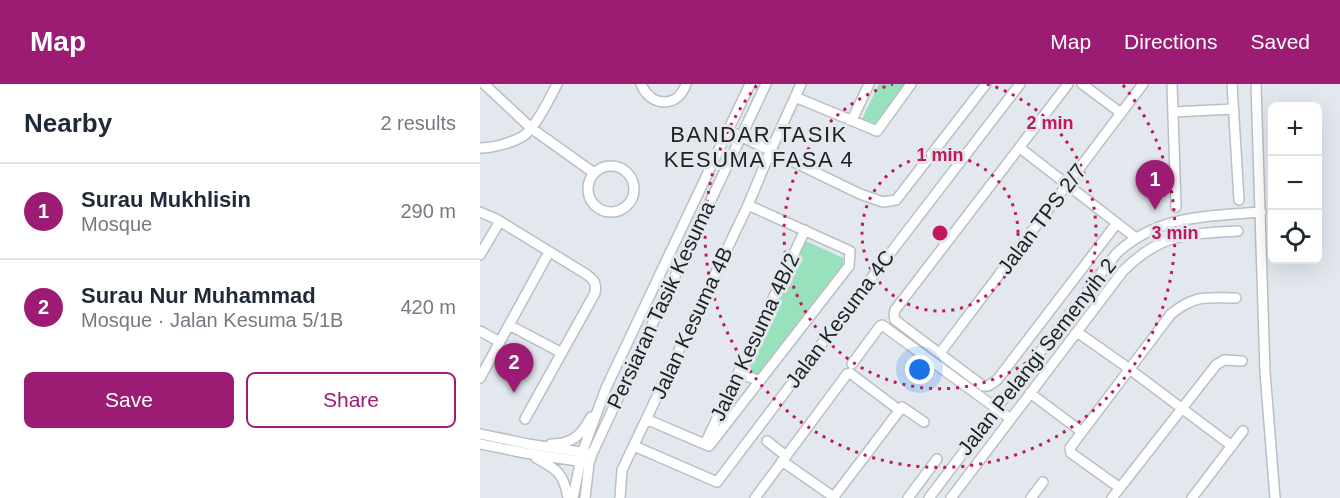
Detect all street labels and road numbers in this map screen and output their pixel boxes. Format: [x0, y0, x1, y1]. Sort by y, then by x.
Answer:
street label: Jalan TPS 2/7 [993, 159, 1090, 278]
street label: Persiaran Tasik Kesuma [602, 197, 719, 412]
street label: Jalan Kesuma 4B [646, 243, 737, 402]
street label: Jalan Kesuma 4C [781, 246, 899, 392]
street label: Jalan Kesuma 4B/2 [706, 249, 803, 424]
street label: Jalan Pelangi Semenyih 2 [953, 254, 1120, 459]

